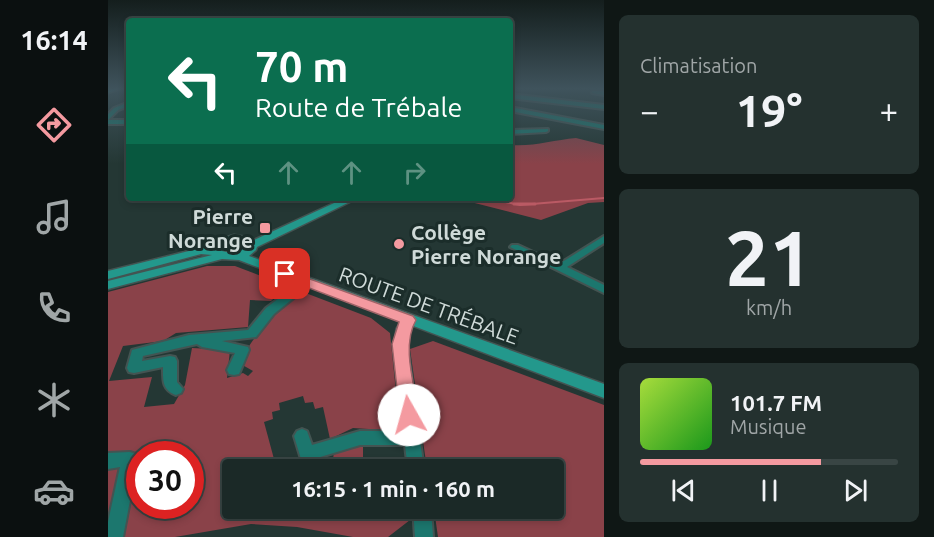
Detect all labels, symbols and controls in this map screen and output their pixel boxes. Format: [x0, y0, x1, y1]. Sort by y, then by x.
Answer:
text: 16:14 [20, 25, 88, 55]
icon: left [156, 42, 234, 120]
text: 70 m [255, 43, 349, 90]
text: Climatisation [640, 54, 757, 77]
text: 19° [736, 85, 802, 136]
text: Route de Trébale [255, 92, 462, 122]
text: − [640, 92, 659, 129]
text: + [879, 92, 898, 129]
icon: directions [33, 104, 75, 146]
icon: left [209, 156, 242, 189]
icon: ahead [272, 156, 305, 189]
icon: ahead [335, 156, 368, 189]
icon: right [398, 156, 431, 189]
icon: music [33, 196, 75, 238]
place label: Pierre Norange [168, 204, 253, 252]
text: 21 [725, 213, 813, 301]
place label: Collège Pierre Norange [411, 220, 561, 268]
marker: Pierre Norange [258, 221, 272, 235]
marker: Collège Pierre Norange [392, 237, 406, 251]
pin [259, 248, 310, 299]
icon: arrive [268, 257, 301, 290]
street label: ROUTE DE TRÉBALE [336, 261, 522, 349]
icon: phone [33, 287, 75, 329]
text: km/h [746, 296, 792, 319]
icon: climate [33, 379, 75, 421]
position arrow [377, 383, 441, 447]
text: 101.7 FM [730, 390, 822, 415]
text: Musique [730, 415, 807, 438]
speed limit sign: 30 [126, 441, 204, 519]
icon: car [33, 470, 75, 512]
icon: previous [667, 474, 700, 507]
icon: pause [753, 474, 786, 507]
icon: next [839, 474, 872, 507]
text: 16:15 · 1 min · 160 m [291, 476, 495, 501]

